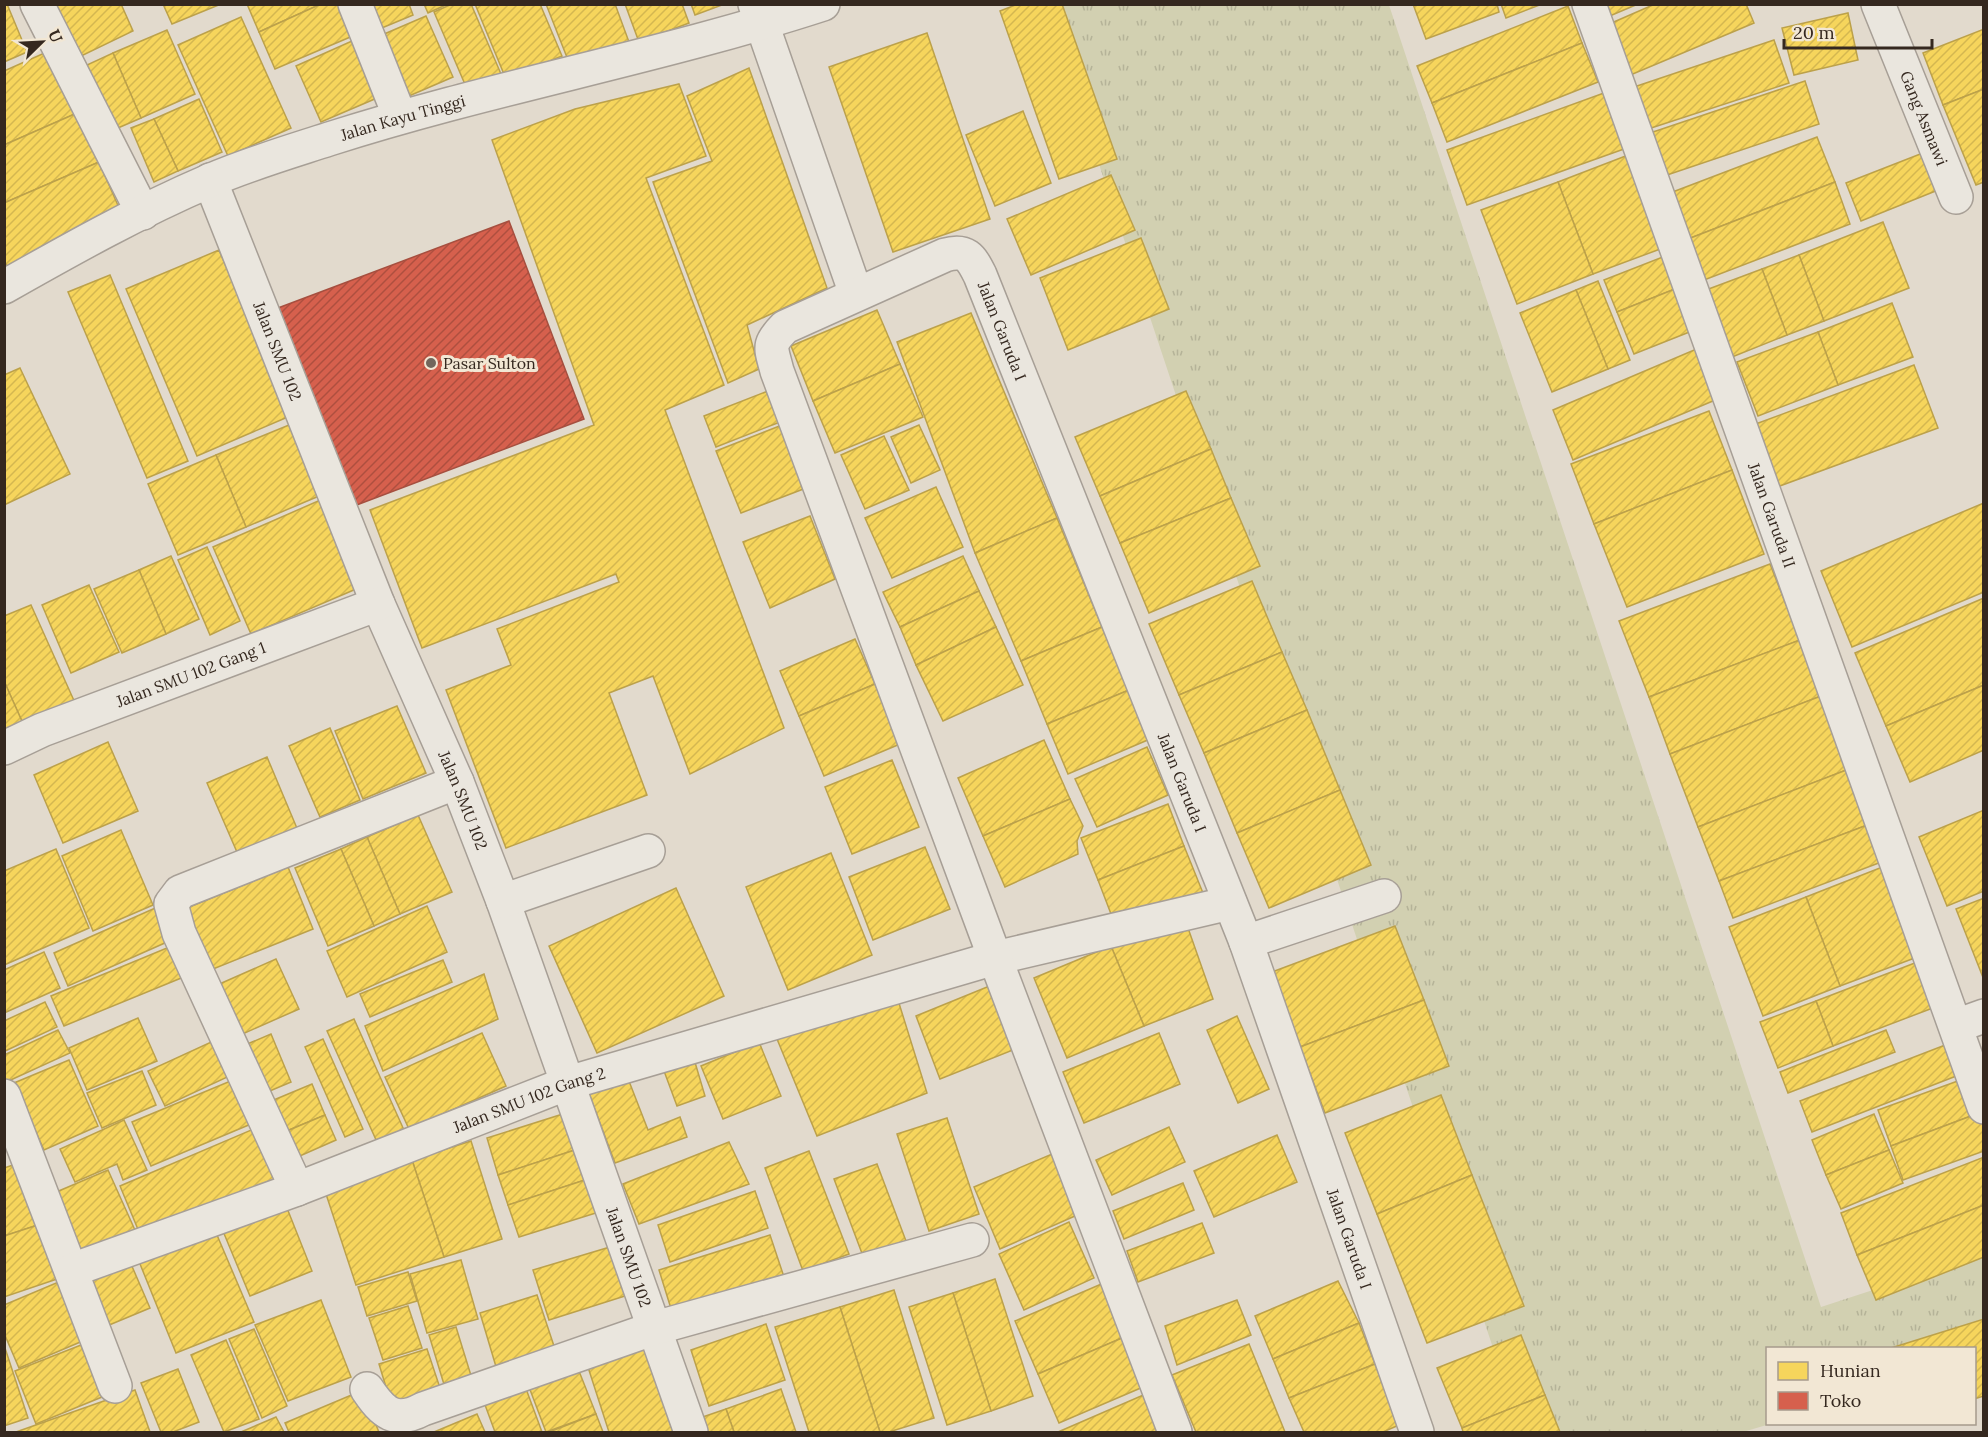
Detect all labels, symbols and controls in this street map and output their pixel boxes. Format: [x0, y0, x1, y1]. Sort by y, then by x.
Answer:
north arrow [12, 12, 72, 72]
scale bar [1784, 12, 1932, 50]
text: 20 m [1793, 21, 1835, 44]
text: U [44, 26, 67, 46]
street label: Gang Asmawi [1896, 68, 1952, 168]
street label: Jalan Kayu Tinggi [337, 90, 467, 145]
street label: Jalan Garuda I [973, 278, 1031, 384]
street label: Jalan SMU 102 [249, 298, 306, 403]
place label: Pasar Sulton [443, 353, 536, 373]
marker: Pasar Sulton [424, 356, 438, 370]
street label: Jalan Garuda II [1744, 459, 1800, 571]
street label: Jalan SMU 102 Gang 1 [112, 637, 269, 712]
street label: Jalan Garuda I [1153, 729, 1211, 835]
street label: Jalan SMU 102 [434, 747, 492, 852]
street label: Jalan SMU 102 Gang 2 [449, 1063, 608, 1137]
street label: Jalan Garuda I [1323, 1185, 1376, 1292]
street label: Jalan SMU 102 [602, 1203, 656, 1310]
legend [1766, 1347, 1976, 1425]
text: Hunian [1820, 1359, 1881, 1382]
text: Toko [1820, 1389, 1861, 1412]

